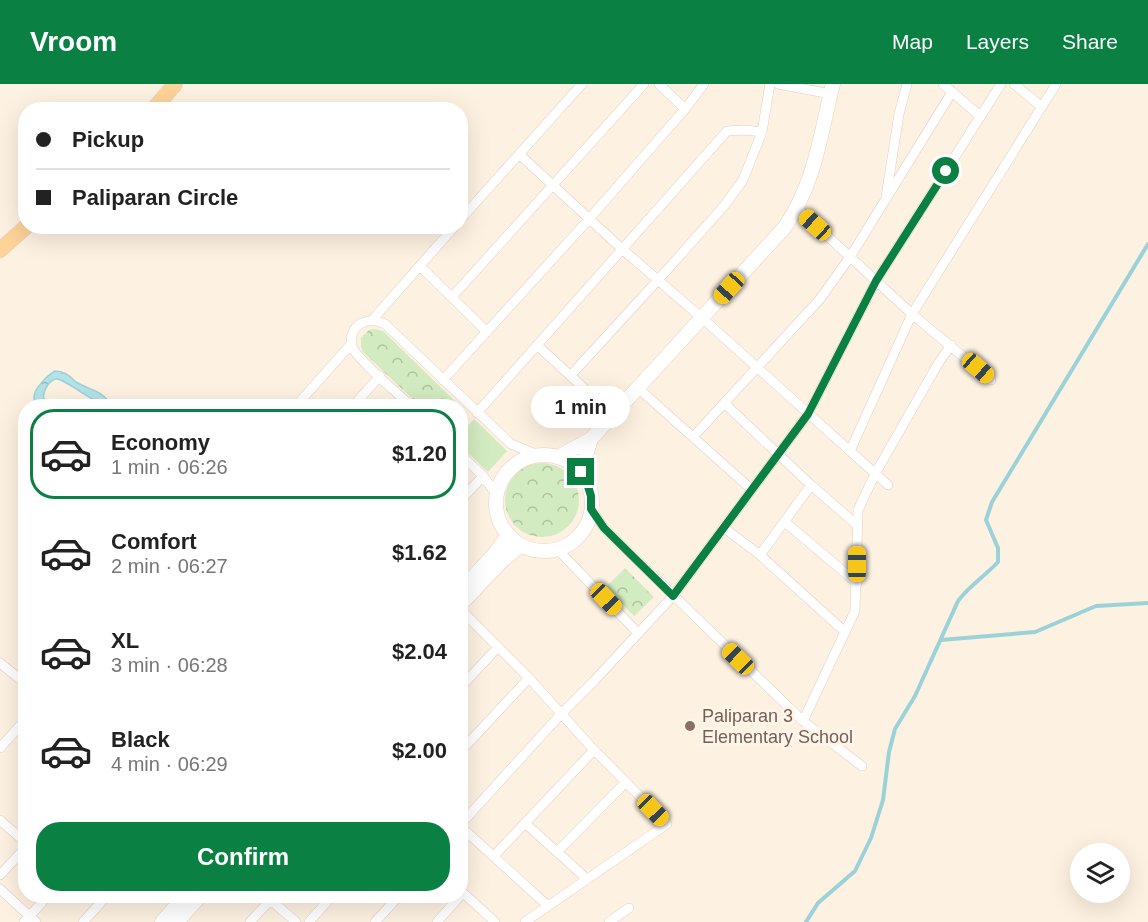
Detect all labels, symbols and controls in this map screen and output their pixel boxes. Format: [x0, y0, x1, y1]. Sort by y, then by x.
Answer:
text: Vroom [30, 26, 117, 57]
text: Map [892, 30, 933, 53]
text: Layers [966, 30, 1029, 53]
text: Share [1062, 30, 1118, 53]
text: Pickup [72, 127, 144, 152]
route start [932, 157, 959, 184]
text: Paliparan Circle [72, 185, 238, 210]
car [796, 206, 834, 244]
car [710, 269, 748, 307]
car [959, 349, 997, 387]
callout: 1 min [532, 385, 630, 427]
text: 1 min [554, 396, 607, 418]
icon: car [39, 427, 93, 481]
text: Economy [111, 430, 210, 455]
text: $1.20 [392, 441, 447, 466]
text: 1 min · 06:26 [111, 456, 228, 478]
route end [567, 458, 594, 485]
icon: car [39, 526, 93, 580]
text: Comfort [111, 529, 197, 554]
text: $1.62 [392, 540, 447, 565]
car [848, 546, 866, 582]
text: 2 min · 06:27 [111, 555, 228, 577]
car [587, 580, 625, 618]
icon: car [39, 625, 93, 679]
text: XL [111, 628, 139, 653]
text: $2.04 [392, 639, 447, 664]
car [719, 640, 757, 678]
text: 3 min · 06:28 [111, 654, 228, 676]
place label: Paliparan 3 Elementary School [702, 706, 853, 747]
marker: Paliparan 3 Elementary School [683, 719, 697, 733]
icon: car [39, 724, 93, 778]
text: Black [111, 727, 170, 752]
text: $2.00 [392, 738, 447, 763]
text: 4 min · 06:29 [111, 753, 228, 775]
car [634, 791, 672, 829]
button: Confirm [36, 822, 450, 891]
map controls [1070, 843, 1130, 903]
button: layers [1070, 843, 1130, 903]

